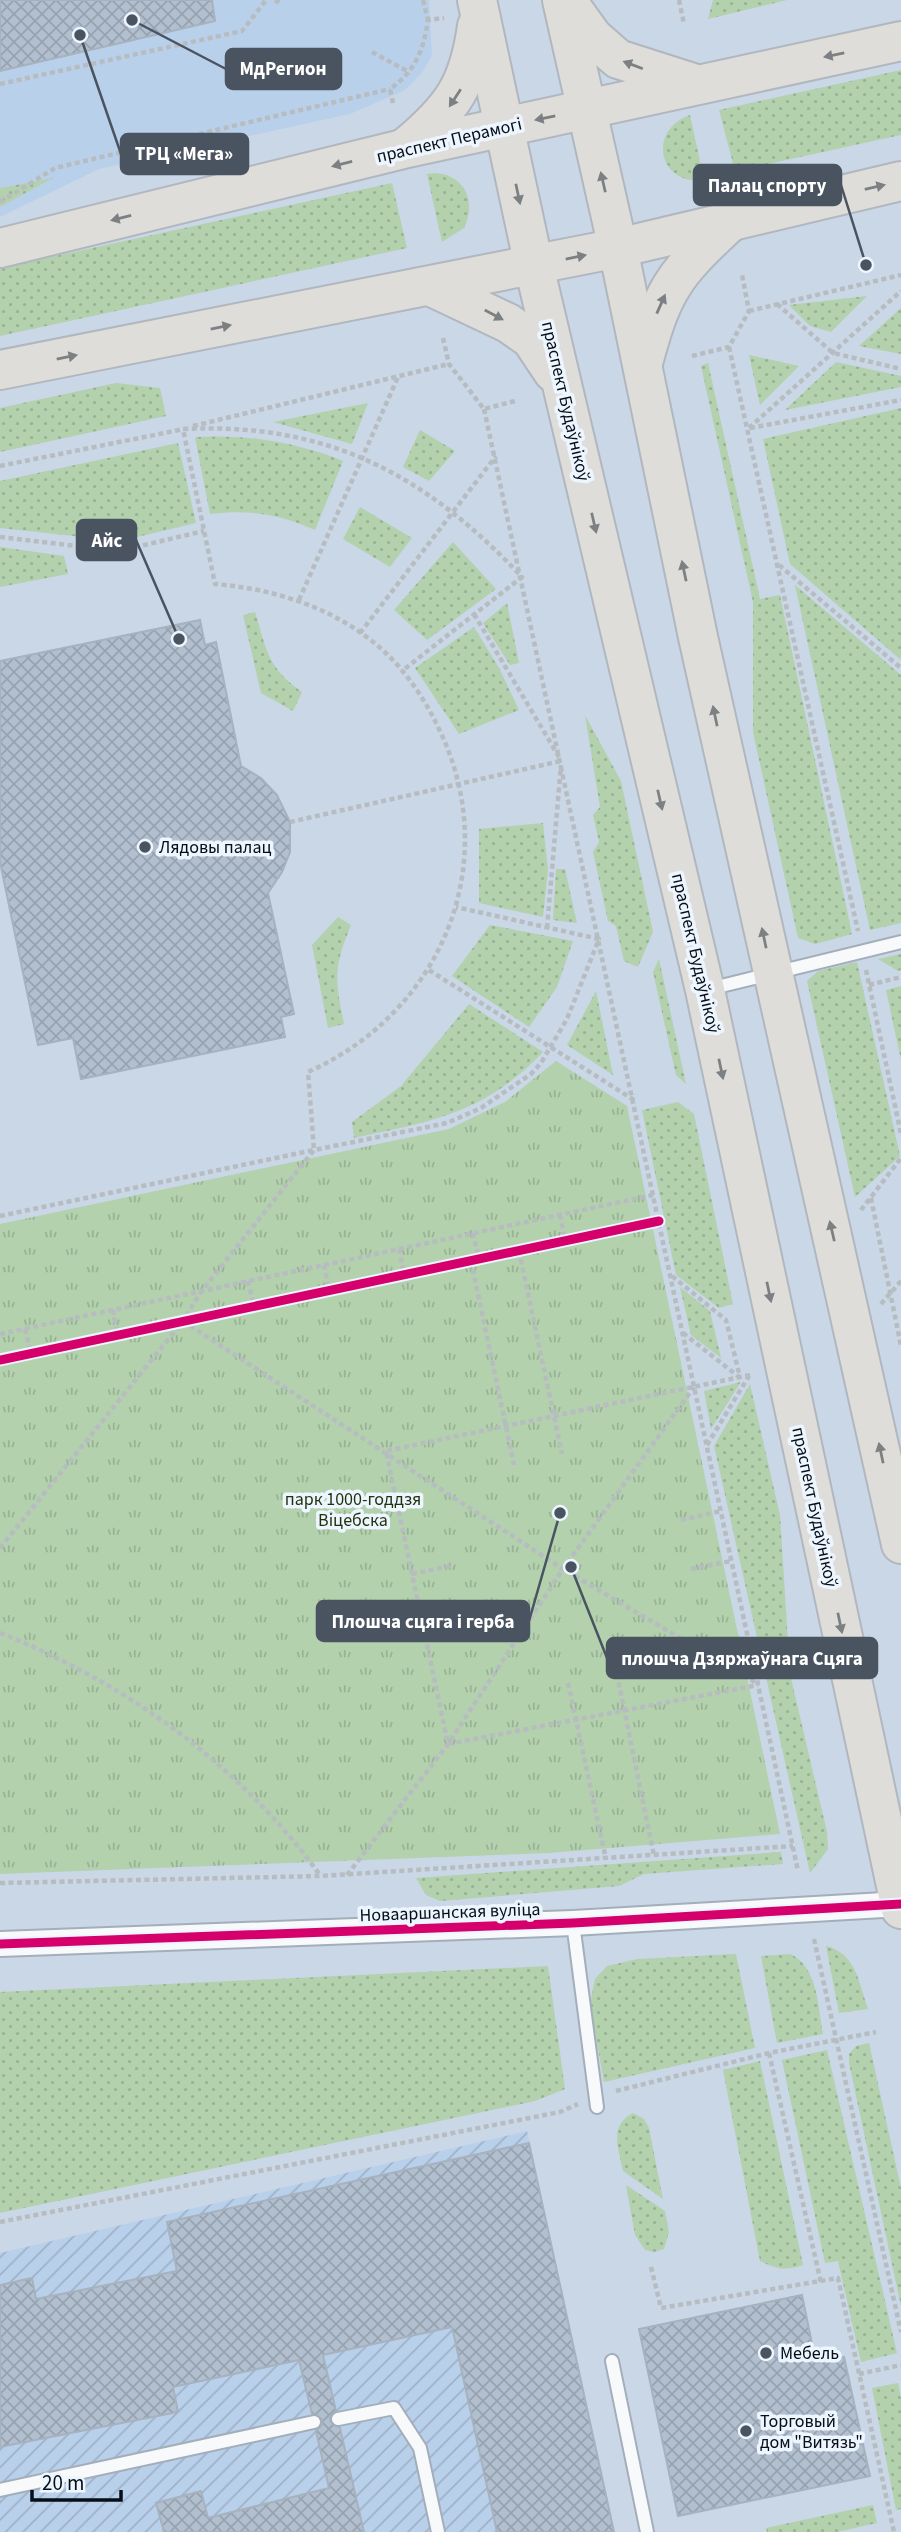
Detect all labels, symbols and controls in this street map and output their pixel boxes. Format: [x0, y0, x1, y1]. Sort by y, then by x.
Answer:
callout: МдРегион [226, 49, 341, 89]
one-way arrow [823, 50, 845, 61]
text: МдРегион [239, 56, 327, 83]
one-way arrow [622, 60, 643, 71]
one-way arrow [448, 88, 461, 107]
street label: праспект Перамогі [374, 112, 524, 169]
one-way arrow [534, 112, 556, 123]
callout: ТРЦ «Мега» [121, 134, 248, 174]
text: ТРЦ «Мега» [135, 141, 233, 168]
one-way arrow [331, 159, 353, 170]
callout: Палац спорту [694, 165, 841, 205]
one-way arrow [597, 171, 608, 193]
text: Палац спорту [708, 173, 826, 200]
one-way arrow [864, 182, 886, 193]
one-way arrow [513, 183, 524, 205]
one-way arrow [110, 213, 132, 224]
one-way arrow [565, 251, 587, 262]
one-way arrow [656, 293, 667, 314]
one-way arrow [484, 310, 504, 321]
street label: праспект Будаўнікоў [535, 319, 596, 484]
one-way arrow [210, 322, 232, 333]
one-way arrow [56, 351, 78, 362]
one-way arrow [588, 512, 599, 534]
callout: Айс [77, 520, 136, 560]
text: Айс [91, 528, 123, 555]
one-way arrow [678, 560, 689, 582]
one-way arrow [709, 704, 720, 726]
one-way arrow [655, 789, 666, 811]
place label: Лядовы палац [159, 835, 272, 860]
marker: Лядовы палац [137, 839, 153, 855]
street label: праспект Будаўнікоў [665, 871, 726, 1036]
one-way arrow [759, 927, 770, 949]
one-way arrow [716, 1058, 727, 1080]
one-way arrow [826, 1220, 837, 1242]
one-way arrow [764, 1281, 775, 1303]
street label: праспект Будаўнікоў [785, 1425, 844, 1590]
one-way arrow [876, 1442, 887, 1464]
park label: парк 1000-годдзя Віцебска [285, 1487, 421, 1533]
callout: Плошча сцяга і герба [317, 1601, 529, 1641]
text: Плошча сцяга і герба [331, 1609, 515, 1636]
one-way arrow [834, 1612, 845, 1634]
callout: плошча Дзяржаўнага Сцяга [607, 1638, 877, 1678]
text: плошча Дзяржаўнага Сцяга [621, 1646, 863, 1673]
street label: Новааршанская вуліца [359, 1897, 541, 1928]
place label: Мебель [780, 2341, 839, 2366]
marker: Мебель [758, 2345, 774, 2361]
place label: Торговый дом "Витязь" [760, 2409, 863, 2455]
marker: Торговый дом "Витязь" [738, 2423, 754, 2439]
scale bar [32, 2458, 121, 2502]
text: 20 m [42, 2468, 84, 2498]

